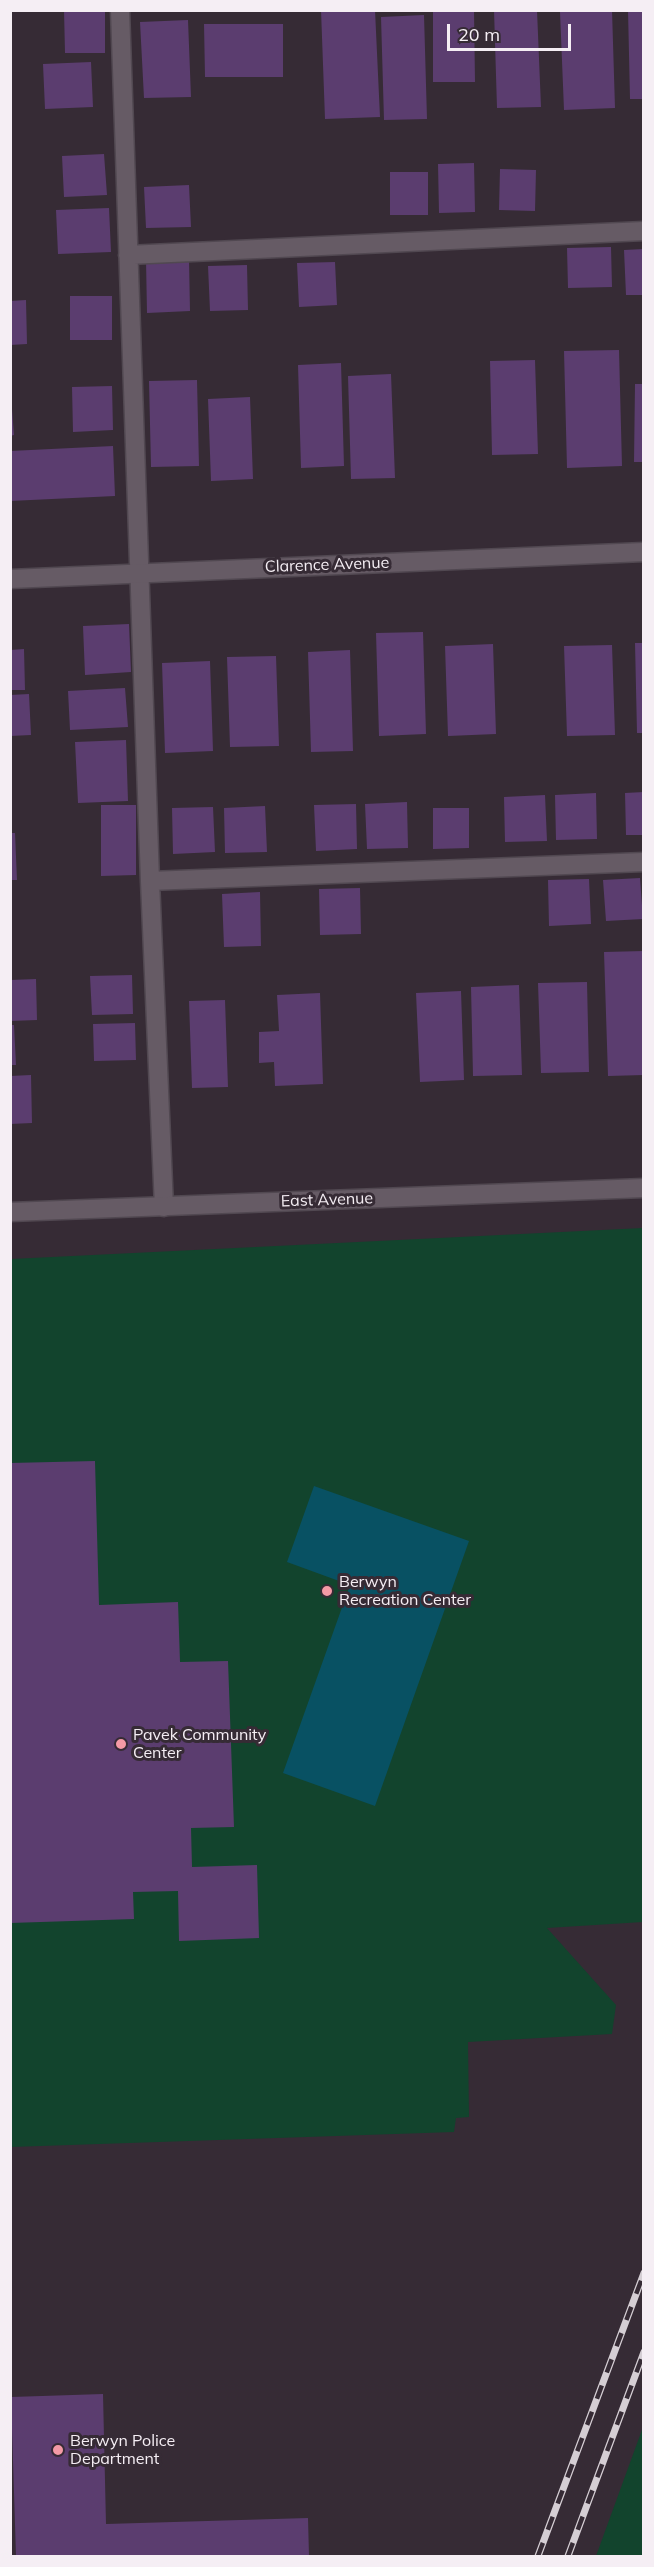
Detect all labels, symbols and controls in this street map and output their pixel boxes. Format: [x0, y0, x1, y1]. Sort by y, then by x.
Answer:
scale bar [450, 12, 574, 50]
text: 20 m [458, 23, 500, 46]
street label: Clarence Avenue [264, 553, 390, 577]
street label: East Avenue [281, 1189, 373, 1211]
place label: Berwyn Recreation Center [339, 1572, 471, 1610]
marker: Berwyn Recreation Center [320, 1584, 334, 1598]
place label: Pavek Community Center [133, 1725, 266, 1763]
marker: Pavek Community Center [114, 1737, 128, 1751]
place label: Berwyn Police Department [70, 2431, 175, 2469]
marker: Berwyn Police Department [51, 2443, 65, 2457]

